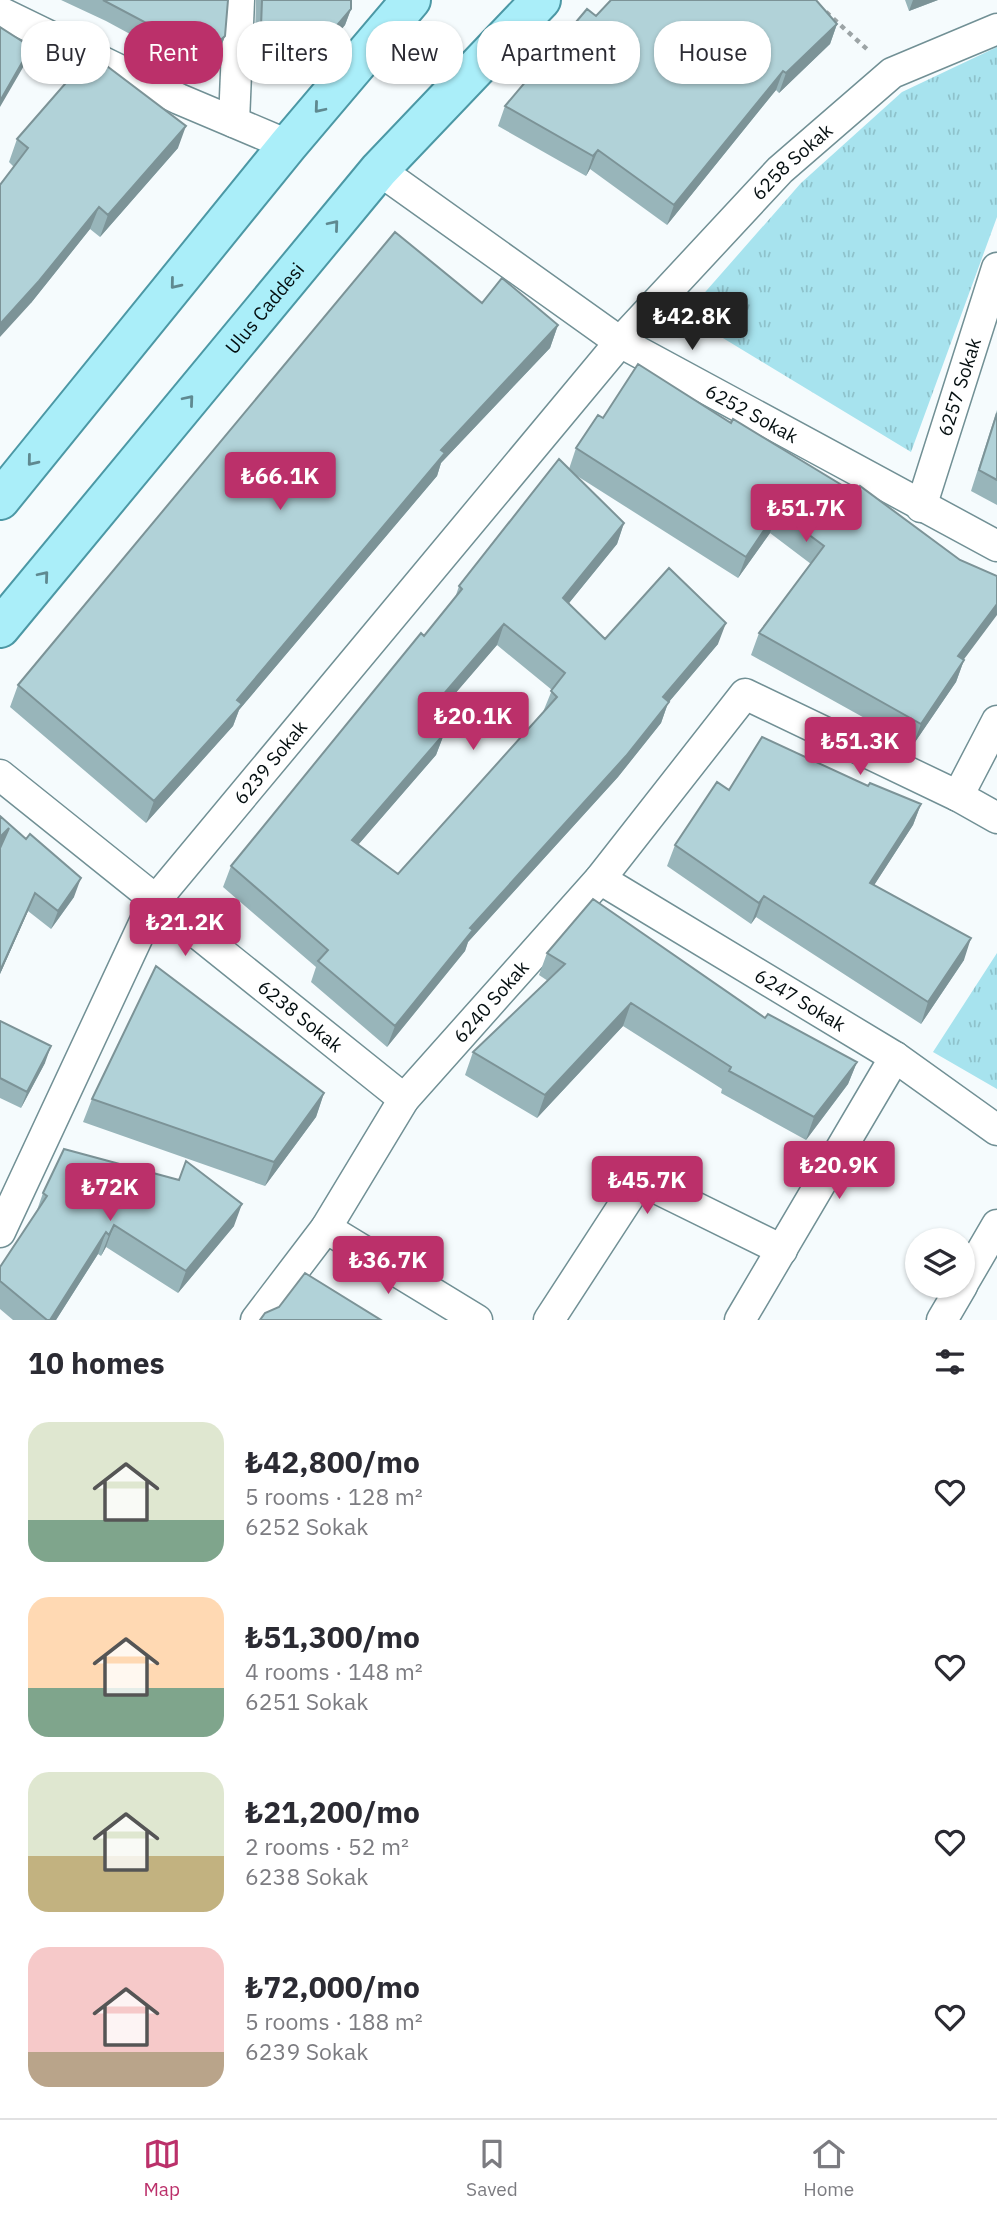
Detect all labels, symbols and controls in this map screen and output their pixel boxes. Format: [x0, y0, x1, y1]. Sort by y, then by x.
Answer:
chip: Buy [21, 21, 110, 84]
chip: Rent [124, 21, 223, 84]
chip: Filters [237, 21, 352, 84]
chip: New [366, 21, 463, 84]
chip: Apartment [477, 21, 640, 84]
chip: House [654, 21, 771, 84]
one-way arrow [315, 100, 327, 113]
street label: 6258 Sokak [746, 118, 837, 205]
one-way arrow [326, 221, 338, 234]
street label: Ulus Caddesi [220, 258, 309, 359]
one-way arrow [171, 276, 183, 289]
pin: ₺42.8K [635, 292, 749, 352]
text: ₺42.8K [653, 300, 731, 330]
street label: 6257 Sokak [932, 335, 986, 439]
street label: 6252 Sokak [701, 379, 802, 448]
one-way arrow [181, 396, 193, 409]
pin: ₺66.1K [223, 452, 337, 512]
one-way arrow [27, 453, 40, 465]
text: ₺66.1K [241, 460, 319, 490]
pin: ₺51.7K [749, 484, 863, 544]
text: ₺51.7K [767, 492, 845, 522]
one-way arrow [35, 571, 48, 583]
pin: ₺20.1K [416, 692, 530, 752]
text: ₺20.1K [434, 700, 512, 730]
street label: 6239 Sokak [228, 715, 312, 809]
pin: ₺51.3K [803, 718, 917, 777]
text: ₺51.3K [821, 725, 899, 755]
pin: ₺21.2K [128, 898, 242, 958]
text: ₺21.2K [146, 906, 224, 936]
street label: 6240 Sokak [448, 955, 534, 1047]
street label: 6247 Sokak [751, 963, 850, 1036]
street label: 6238 Sokak [253, 975, 348, 1057]
pin: ₺20.9K [782, 1142, 896, 1201]
text: ₺20.9K [800, 1149, 878, 1179]
pin: ₺45.7K [590, 1156, 704, 1216]
pin: ₺72K [69, 1164, 151, 1223]
text: ₺45.7K [608, 1164, 686, 1194]
text: ₺72K [81, 1171, 139, 1201]
map controls [905, 1228, 975, 1298]
button: layers [905, 1228, 975, 1298]
pin: ₺36.7K [331, 1236, 445, 1296]
text: ₺36.7K [349, 1244, 427, 1274]
text: 10 homes [28, 1343, 165, 1382]
icon: filters [931, 1343, 969, 1381]
text: ₺42,800/mo [245, 1442, 420, 1481]
icon: home [84, 1450, 168, 1534]
icon: heart [931, 1473, 969, 1511]
text: 5 rooms · 128 m² [245, 1481, 423, 1511]
text: 6252 Sokak [245, 1511, 368, 1541]
text: ₺51,300/mo [245, 1617, 420, 1656]
icon: home [84, 1625, 168, 1709]
icon: heart [931, 1648, 969, 1686]
text: 4 rooms · 148 m² [245, 1656, 423, 1686]
text: 6251 Sokak [245, 1686, 368, 1716]
text: ₺21,200/mo [245, 1792, 420, 1831]
icon: home [84, 1800, 168, 1884]
icon: heart [931, 1823, 969, 1861]
text: 2 rooms · 52 m² [245, 1831, 409, 1861]
text: 6238 Sokak [245, 1861, 368, 1891]
text: ₺72,000/mo [245, 1967, 420, 2006]
icon: home [84, 1975, 168, 2059]
icon: heart [931, 1998, 969, 2036]
text: 5 rooms · 188 m² [245, 2006, 423, 2036]
text: 6239 Sokak [245, 2036, 368, 2066]
tab: Map [143, 2135, 181, 2201]
tab: Saved [466, 2135, 518, 2201]
tab: Home [803, 2135, 854, 2201]

